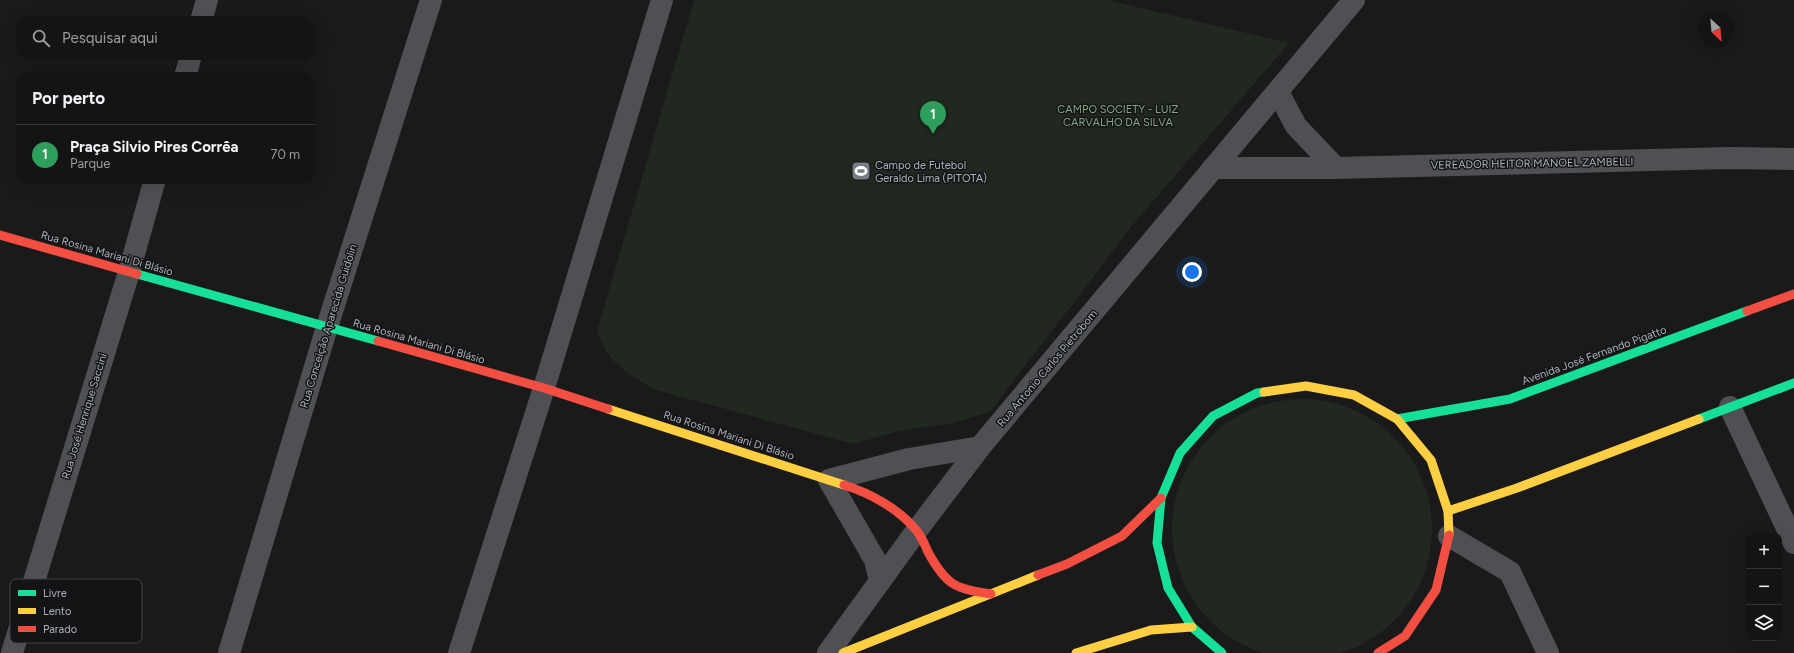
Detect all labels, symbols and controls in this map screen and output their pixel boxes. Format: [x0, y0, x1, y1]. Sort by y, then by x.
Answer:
north arrow [1698, 12, 1734, 48]
search box [16, 16, 316, 60]
icon: search [30, 27, 52, 49]
text: Pesquisar aqui [62, 29, 158, 47]
text: Por perto [32, 88, 105, 108]
pin: 1 [920, 101, 946, 134]
park label: CAMPO SOCIETY - LUIZ CARVALHO DA SILVA [1057, 103, 1179, 129]
text: Praça Silvio Pires Corrêa [70, 138, 239, 156]
text: 1 [42, 147, 48, 162]
text: 70 m [270, 147, 300, 162]
street label: VEREADOR HEITOR MANOEL ZAMBELLI [1430, 155, 1634, 172]
text: Parque [70, 156, 110, 171]
place label: Campo de Futebol Geraldo Lima (PITOTA) [875, 159, 987, 185]
sports icon: Campo de Futebol Geraldo Lima (PITOTA) [850, 160, 872, 182]
street label: Rua Rosina Mariani Di Blásio [39, 228, 174, 279]
street label: Rua Conceição Aparecida Guidolin [297, 243, 360, 410]
your location [1182, 262, 1202, 282]
street label: Rua Antonio Carlos Pietrobom [995, 307, 1100, 429]
street label: Rua Rosina Mariani Di Blásio [351, 316, 486, 367]
street label: Avenida José Fernando Pigatto [1520, 323, 1668, 388]
street label: Rua José Henrique Saccini [59, 352, 110, 481]
street label: Rua Rosina Mariani Di Blásio [662, 408, 796, 463]
map controls [1746, 533, 1782, 641]
button: + [1746, 533, 1782, 569]
button: − [1746, 569, 1782, 605]
legend [10, 579, 142, 643]
text: Livre [43, 587, 67, 600]
text: Lento [43, 605, 71, 618]
button: layers [1746, 605, 1782, 641]
text: Parado [43, 623, 77, 636]

